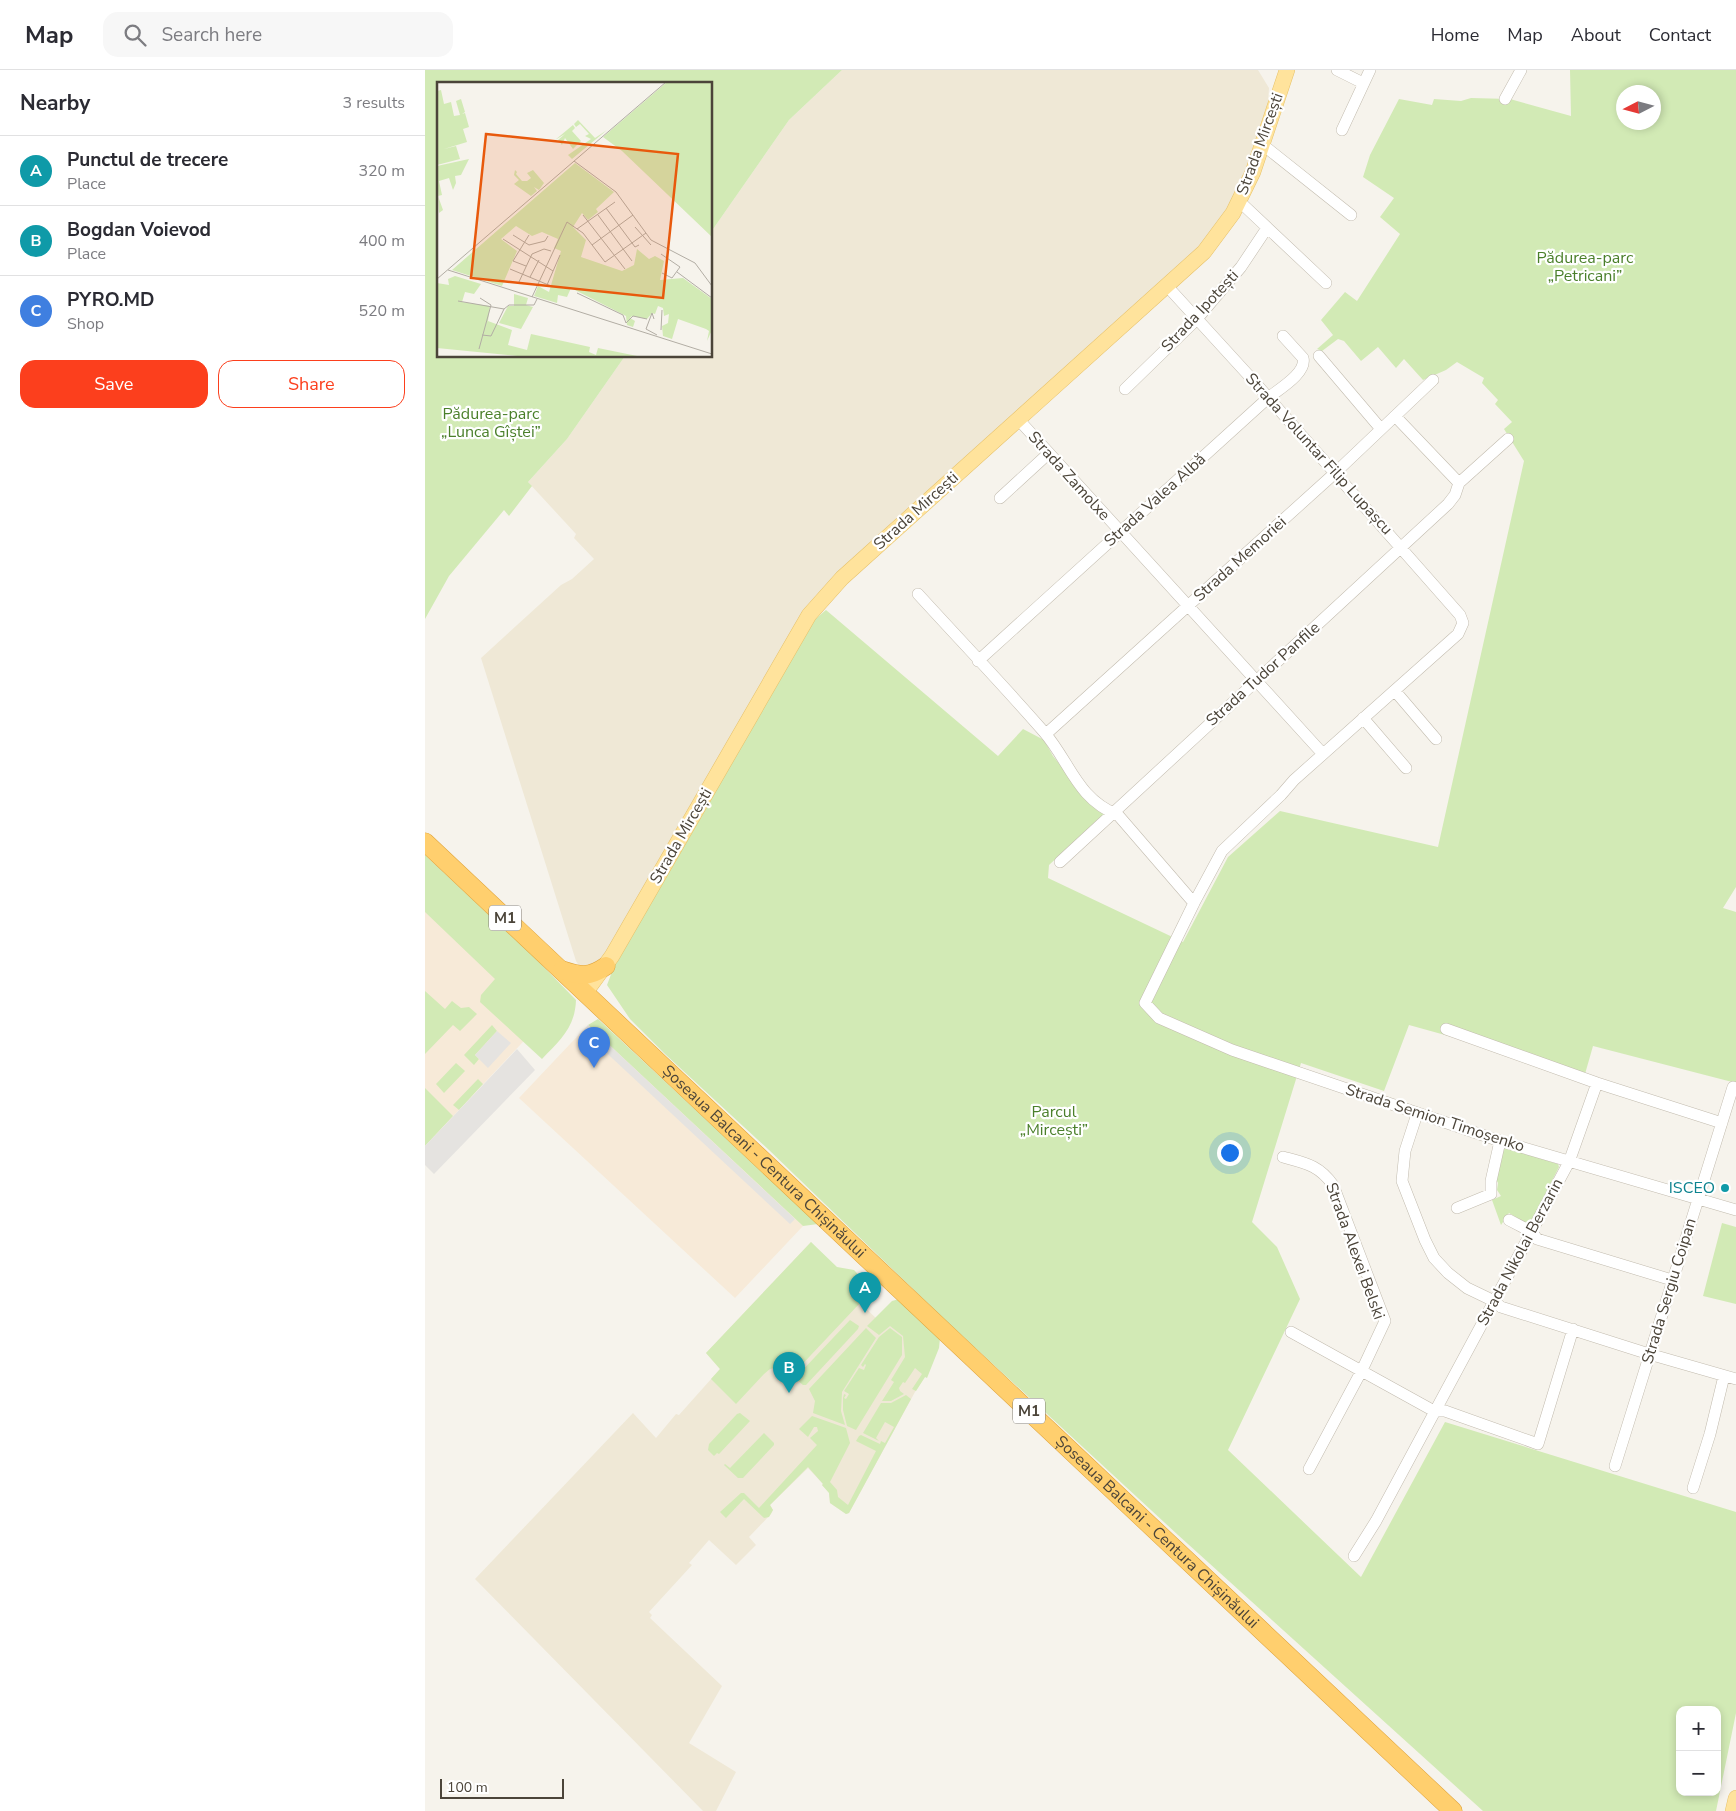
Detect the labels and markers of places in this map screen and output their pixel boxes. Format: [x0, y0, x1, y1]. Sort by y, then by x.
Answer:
pin: C [578, 1027, 610, 1068]
place label: ISCEO [1669, 1177, 1715, 1199]
marker: ISCEO [1719, 1182, 1731, 1194]
pin: A [849, 1272, 881, 1313]
pin: B [773, 1352, 805, 1393]

